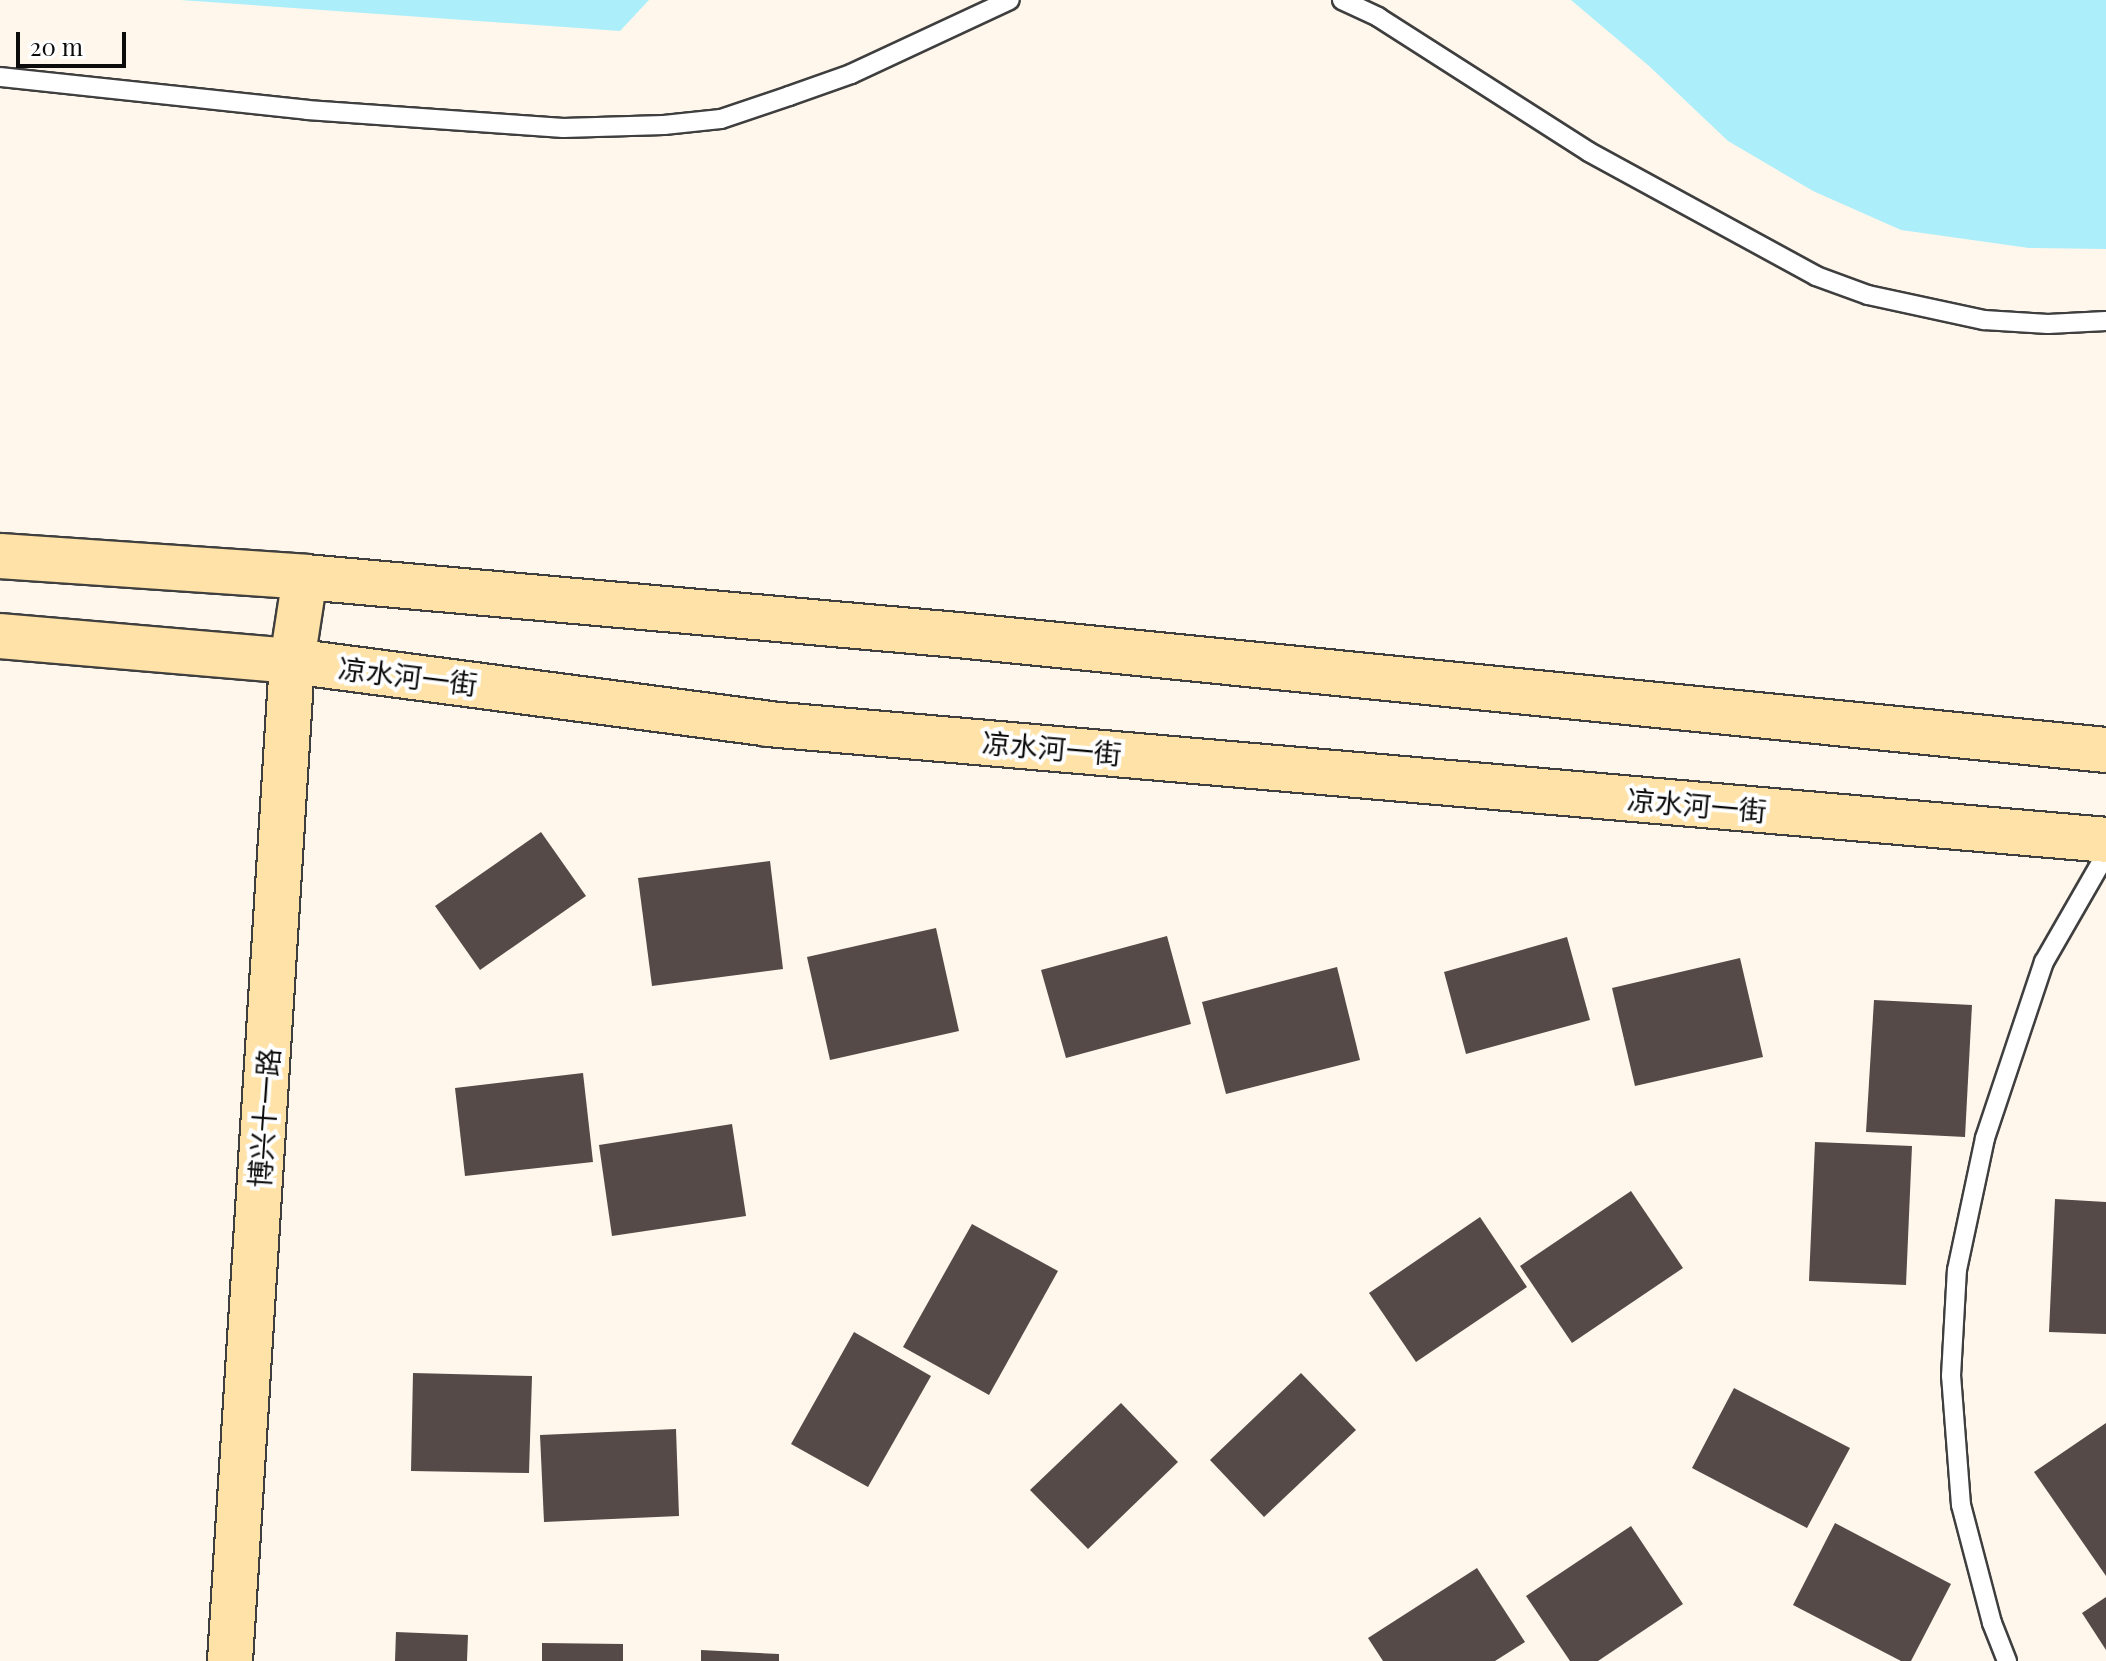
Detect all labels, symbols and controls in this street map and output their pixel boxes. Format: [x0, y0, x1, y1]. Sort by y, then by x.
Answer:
scale bar [20, 16, 130, 66]
text: 20 m [30, 30, 83, 62]
street label: 凉水河一街 [336, 651, 480, 701]
street label: 凉水河一街 [981, 725, 1123, 771]
street label: 凉水河一街 [1626, 782, 1768, 828]
street label: 博兴十一路 [242, 1047, 286, 1189]

